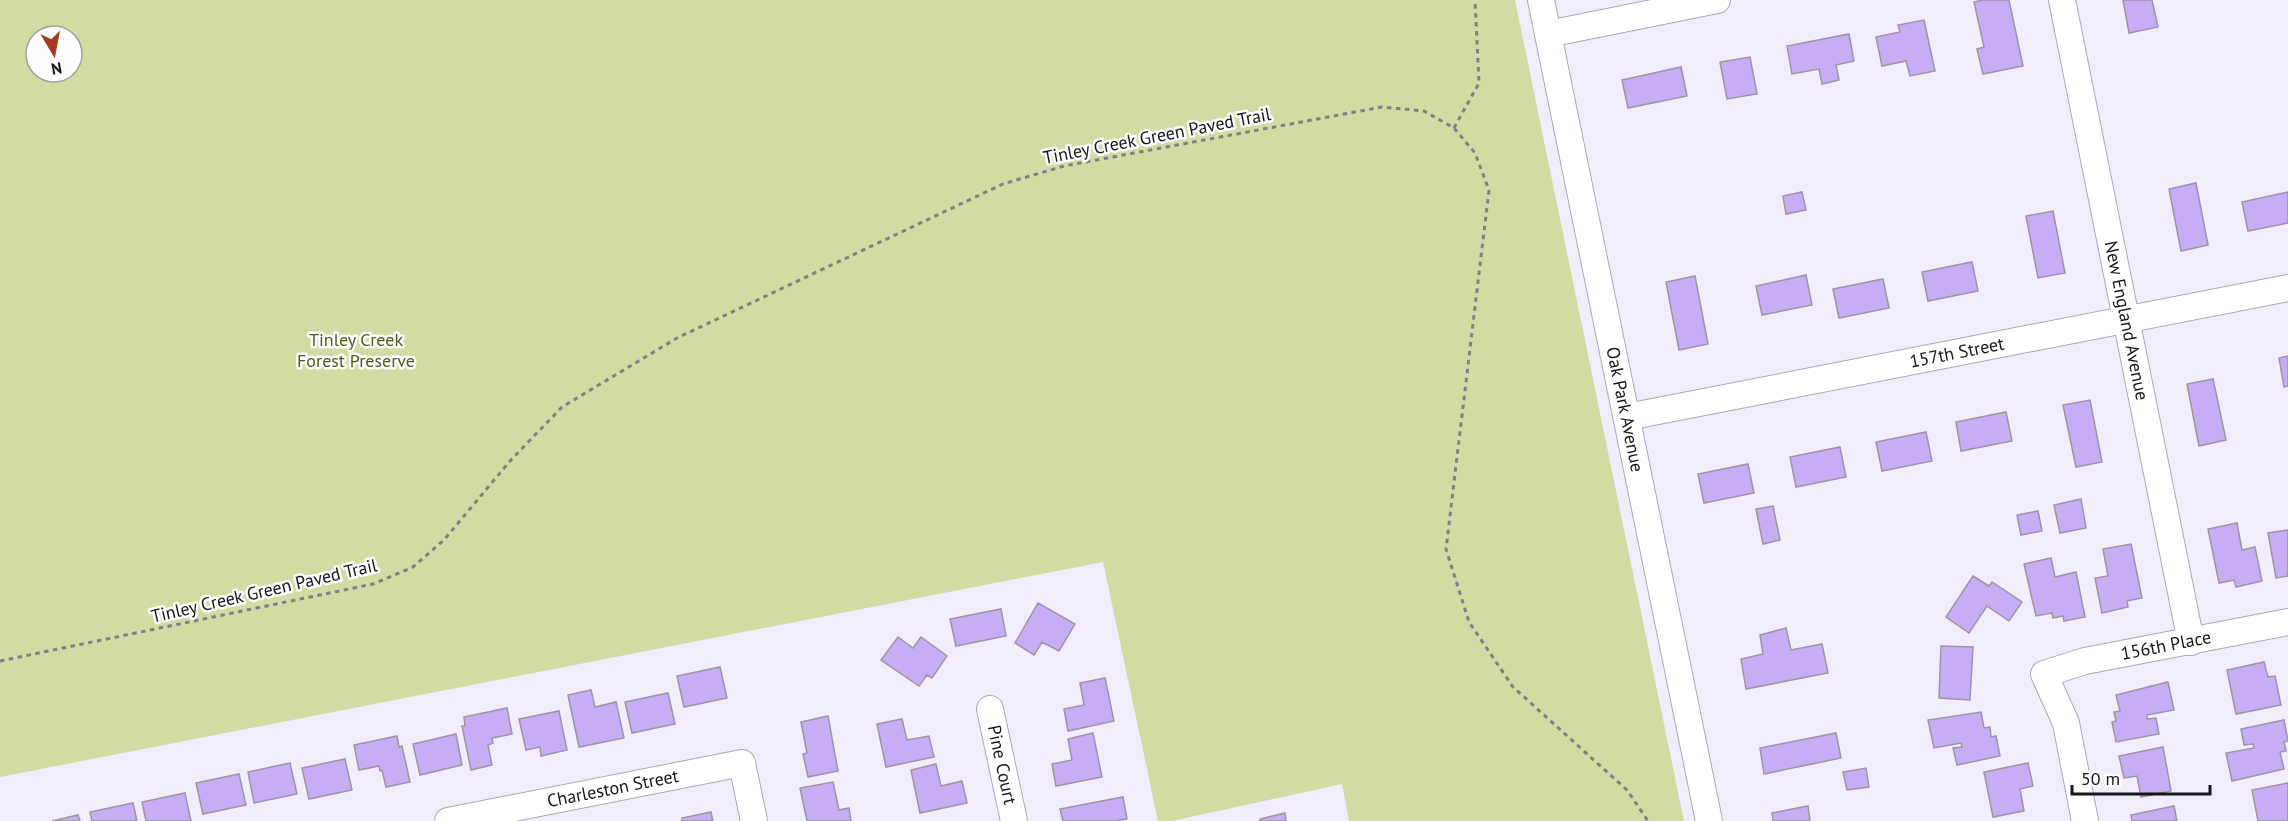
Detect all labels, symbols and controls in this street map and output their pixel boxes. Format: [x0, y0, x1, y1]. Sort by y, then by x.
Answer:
north arrow [24, 24, 84, 84]
text: N [50, 58, 64, 80]
street label: Tinley Creek Green Paved Trail [1041, 102, 1273, 169]
street label: New England Avenue [2100, 239, 2154, 402]
park label: Tinley Creek Forest Preserve [297, 328, 415, 372]
street label: 157th Street [1907, 332, 2006, 373]
street label: Oak Park Avenue [1601, 345, 1649, 474]
street label: Tinley Creek Green Paved Trail [149, 553, 380, 628]
street label: 156th Place [2119, 625, 2213, 665]
street label: Pine Court [983, 723, 1022, 806]
scale bar [2072, 758, 2210, 796]
street label: Charleston Street [545, 764, 680, 812]
text: 50 m [2081, 767, 2120, 790]

